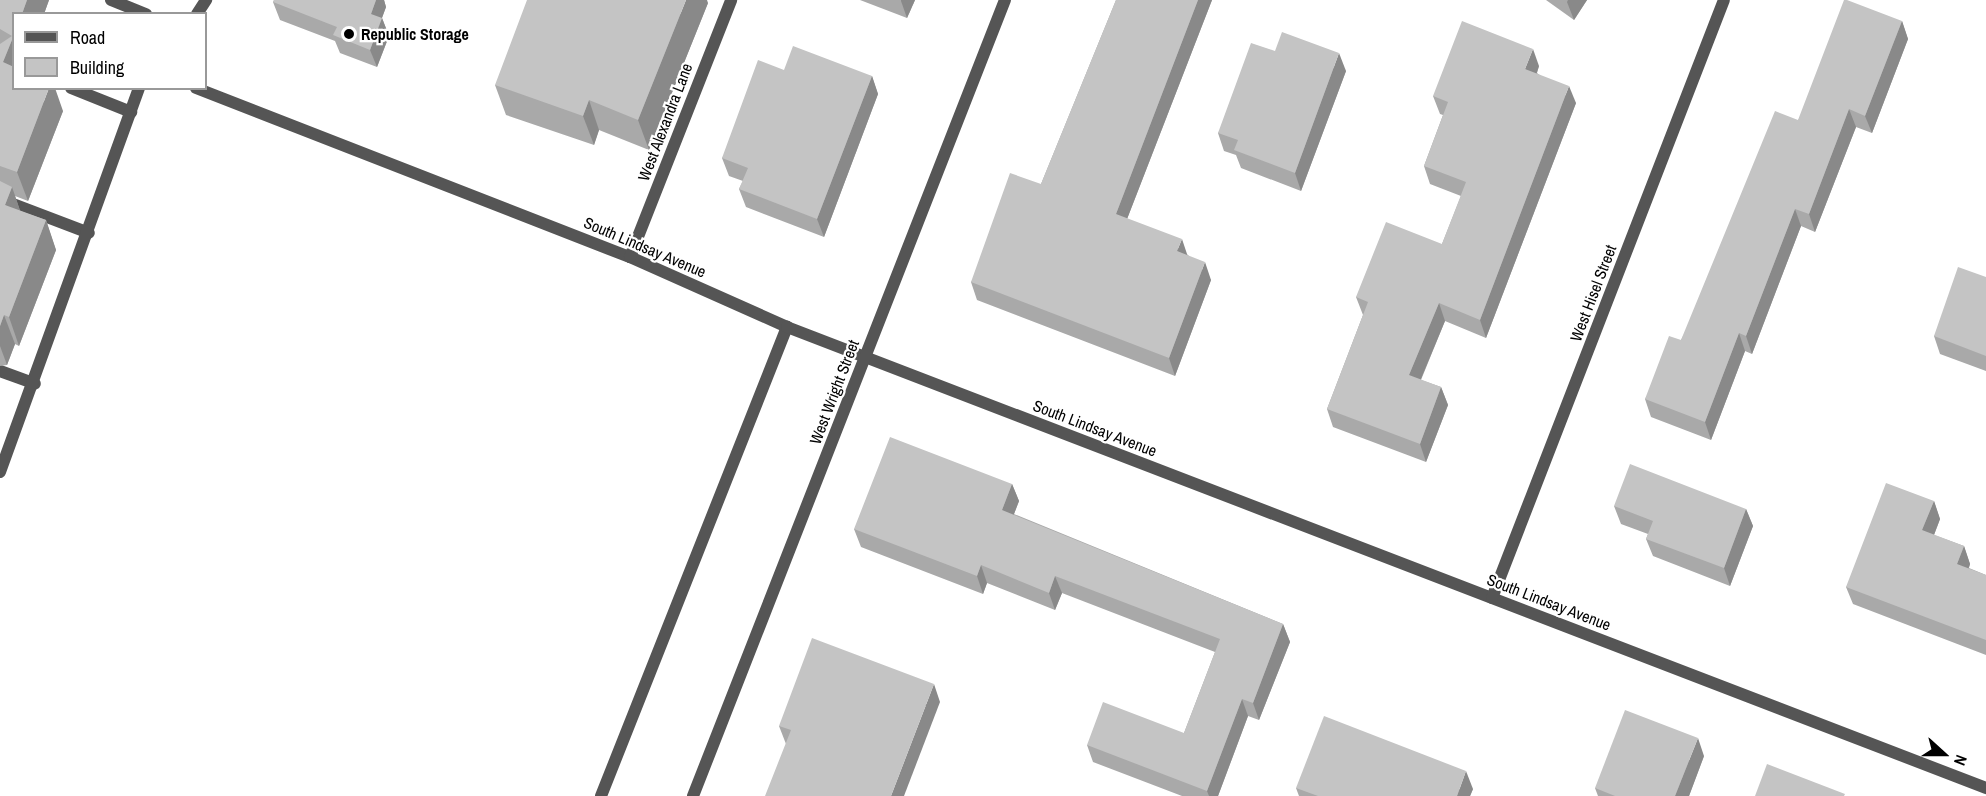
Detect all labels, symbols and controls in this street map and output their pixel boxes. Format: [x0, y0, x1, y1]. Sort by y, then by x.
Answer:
legend [12, 12, 207, 90]
place label: Republic Storage [361, 24, 469, 44]
text: Road [70, 25, 105, 50]
marker: Republic Storage [342, 27, 356, 41]
text: Building [70, 55, 124, 80]
street label: West Alexandra Lane [634, 60, 696, 184]
street label: South Lindsay Avenue [581, 212, 709, 282]
street label: West Hisel Street [1566, 242, 1620, 344]
street label: West Wright Street [805, 337, 863, 447]
street label: South Lindsay Avenue [1030, 395, 1160, 461]
street label: South Lindsay Avenue [1484, 569, 1614, 635]
north arrow [1914, 724, 1974, 784]
text: N [1949, 752, 1973, 769]

